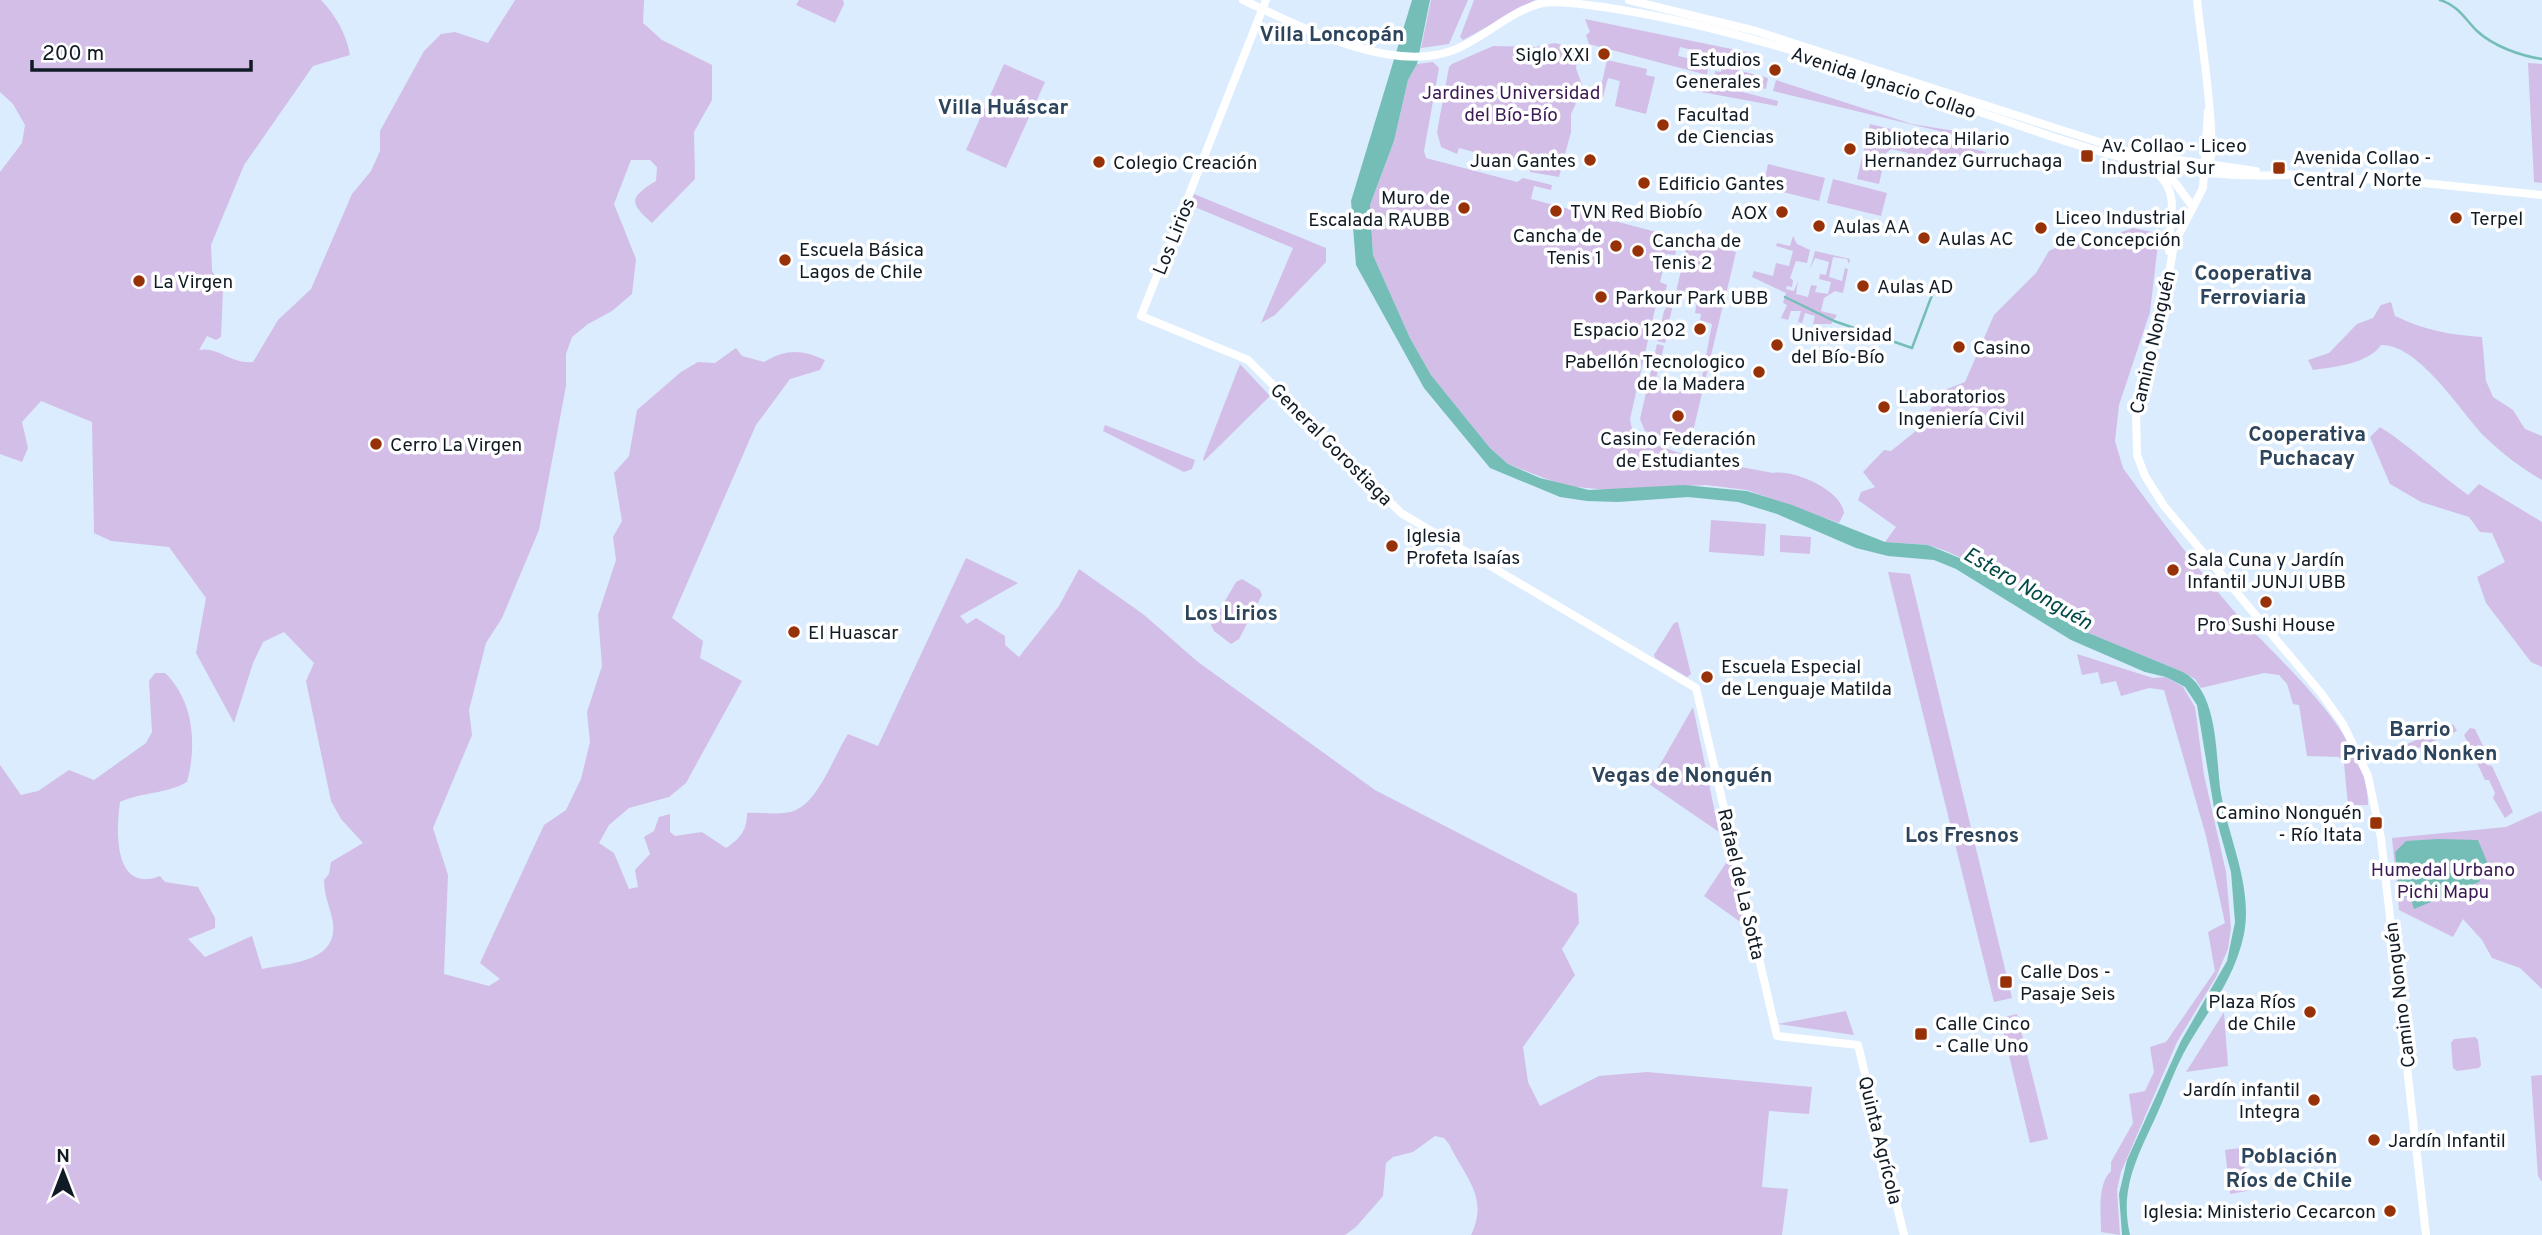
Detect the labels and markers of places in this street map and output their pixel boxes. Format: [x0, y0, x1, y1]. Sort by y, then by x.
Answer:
place label: Siglo XXI [1515, 44, 1590, 68]
marker: Siglo XXI [1596, 46, 1612, 62]
place label: Estudios Generales [1675, 49, 1761, 95]
marker: Estudios Generales [1767, 62, 1783, 78]
place label: Facultad de Ciencias [1677, 104, 1774, 150]
marker: Facultad de Ciencias [1655, 117, 1671, 133]
place label: Biblioteca Hilario Hernandez Gurruchaga [1864, 128, 2062, 174]
place label: Av. Collao - Liceo Industrial Sur [2101, 135, 2247, 181]
marker: Biblioteca Hilario Hernandez Gurruchaga [1842, 141, 1858, 157]
place label: Avenida Collao - Central / Norte [2293, 147, 2432, 193]
marker: Av. Collao - Liceo Industrial Sur [2079, 148, 2095, 164]
place label: Juan Gantes [1470, 150, 1576, 174]
place label: Colegio Creación [1113, 152, 1257, 176]
marker: Juan Gantes [1582, 152, 1598, 168]
marker: Colegio Creación [1091, 154, 1107, 170]
marker: Avenida Collao - Central / Norte [2271, 160, 2287, 176]
place label: Edificio Gantes [1658, 173, 1784, 197]
marker: Edificio Gantes [1636, 175, 1652, 191]
place label: Muro de Escalada RAUBB [1308, 187, 1450, 233]
marker: Muro de Escalada RAUBB [1456, 200, 1472, 216]
place label: TVN Red Biobío [1570, 201, 1703, 225]
place label: AOX [1731, 202, 1768, 226]
marker: TVN Red Biobío [1548, 203, 1564, 219]
marker: AOX [1774, 204, 1790, 220]
place label: Liceo Industrial de Concepción [2055, 207, 2186, 253]
place label: Terpel [2470, 208, 2523, 232]
marker: Terpel [2448, 210, 2464, 226]
place label: Aulas AA [1833, 216, 1910, 240]
marker: Aulas AA [1811, 218, 1827, 234]
marker: Liceo Industrial de Concepción [2033, 220, 2049, 236]
place label: Cancha de Tenis 1 [1513, 225, 1602, 271]
place label: Aulas AC [1938, 228, 2013, 252]
place label: Cancha de Tenis 2 [1652, 230, 1741, 276]
marker: Aulas AC [1916, 230, 1932, 246]
marker: Cancha de Tenis 1 [1608, 238, 1624, 254]
place label: Escuela Básica Lagos de Chile [799, 239, 924, 285]
marker: Cancha de Tenis 2 [1630, 243, 1646, 259]
marker: Escuela Básica Lagos de Chile [777, 252, 793, 268]
place label: La Virgen [153, 271, 233, 295]
marker: La Virgen [131, 273, 147, 289]
place label: Aulas AD [1877, 276, 1954, 300]
marker: Aulas AD [1855, 278, 1871, 294]
place label: Parkour Park UBB [1615, 287, 1769, 311]
marker: Parkour Park UBB [1593, 289, 1609, 305]
place label: Espacio 1202 [1573, 319, 1686, 343]
marker: Espacio 1202 [1692, 321, 1708, 337]
place label: Universidad del Bío-Bío [1791, 324, 1892, 370]
marker: Universidad del Bío-Bío [1769, 337, 1785, 353]
place label: Casino [1973, 337, 2031, 361]
marker: Casino [1951, 339, 1967, 355]
place label: Pabellón Tecnologico de la Madera [1565, 351, 1745, 397]
marker: Pabellón Tecnologico de la Madera [1751, 364, 1767, 380]
place label: Laboratorios Ingeniería Civil [1898, 386, 2025, 432]
marker: Laboratorios Ingeniería Civil [1876, 399, 1892, 415]
marker: Casino Federación de Estudiantes [1670, 408, 1686, 424]
place label: Casino Federación de Estudiantes [1600, 428, 1756, 474]
place label: Cerro La Virgen [390, 434, 522, 458]
marker: Cerro La Virgen [368, 436, 384, 452]
place label: Iglesia Profeta Isaías [1406, 525, 1520, 571]
marker: Iglesia Profeta Isaías [1384, 538, 1400, 554]
place label: Sala Cuna y Jardín Infantil JUNJI UBB [2187, 549, 2346, 595]
marker: Sala Cuna y Jardín Infantil JUNJI UBB [2165, 562, 2181, 578]
marker: Pro Sushi House [2258, 594, 2274, 610]
place label: Pro Sushi House [2197, 614, 2335, 638]
place label: El Huascar [808, 622, 899, 646]
marker: El Huascar [786, 624, 802, 640]
place label: Escuela Especial de Lenguaje Matilda [1721, 656, 1892, 702]
marker: Escuela Especial de Lenguaje Matilda [1699, 669, 1715, 685]
place label: Camino Nonguén - Río Itata [2215, 802, 2362, 848]
marker: Camino Nonguén - Río Itata [2368, 815, 2384, 831]
place label: Calle Dos - Pasaje Seis [2020, 961, 2115, 1007]
marker: Calle Dos - Pasaje Seis [1998, 974, 2014, 990]
place label: Plaza Ríos de Chile [2208, 991, 2296, 1037]
marker: Plaza Ríos de Chile [2302, 1004, 2318, 1020]
place label: Calle Cinco - Calle Uno [1935, 1013, 2030, 1059]
marker: Calle Cinco - Calle Uno [1913, 1026, 1929, 1042]
place label: Jardín infantil Integra [2183, 1079, 2300, 1125]
marker: Jardín infantil Integra [2306, 1092, 2322, 1108]
place label: Jardín Infantil [2388, 1130, 2506, 1154]
marker: Jardín Infantil [2366, 1132, 2382, 1148]
place label: Iglesia: Ministerio Cecarcon [2143, 1201, 2376, 1225]
marker: Iglesia: Ministerio Cecarcon [2382, 1203, 2398, 1219]

